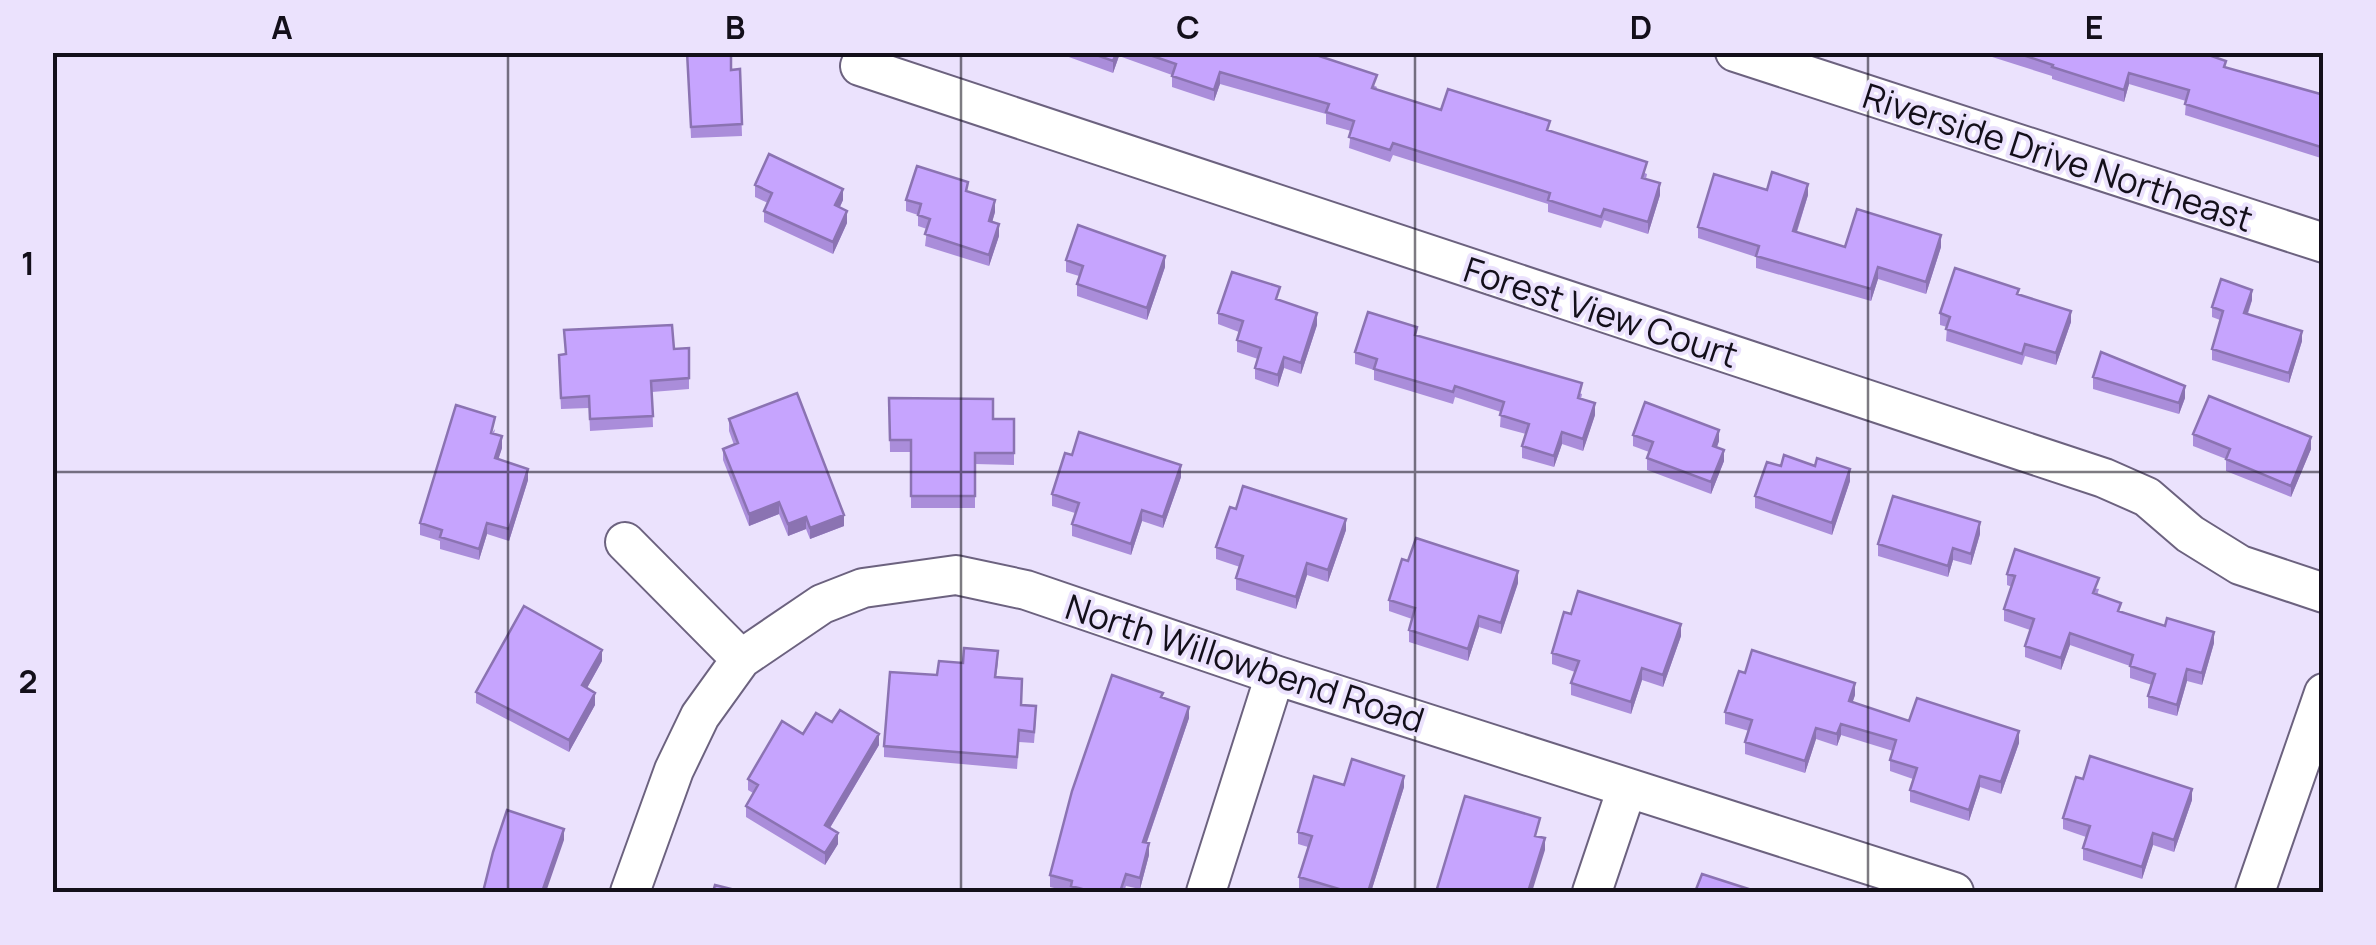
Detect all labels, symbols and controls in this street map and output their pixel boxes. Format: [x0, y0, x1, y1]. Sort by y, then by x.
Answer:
text: A [271, 5, 293, 49]
text: B [725, 5, 745, 49]
text: C [1176, 5, 1200, 49]
text: D [1630, 5, 1652, 49]
text: E [2085, 5, 2103, 49]
street label: Riverside Drive Northeast [1857, 71, 2259, 243]
text: 1 [21, 241, 35, 285]
street label: Forest View Court [1458, 245, 1744, 379]
street label: North Willowbend Road [1059, 582, 1431, 744]
text: 2 [18, 659, 38, 703]

